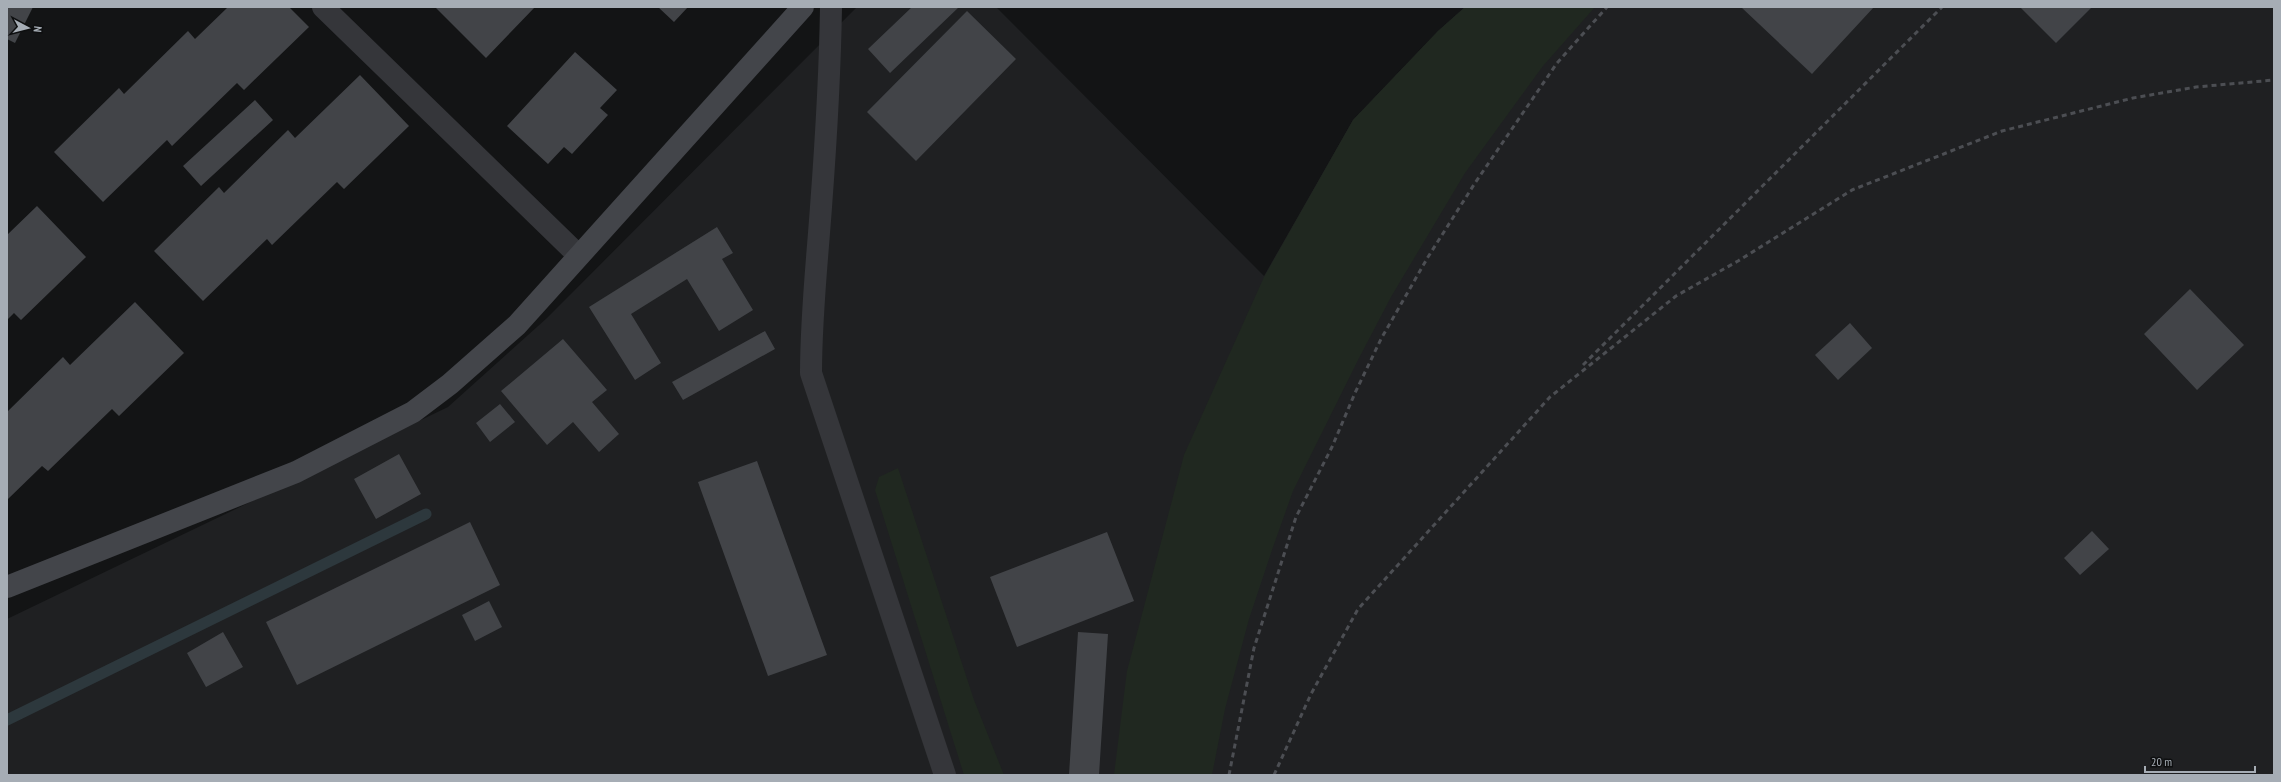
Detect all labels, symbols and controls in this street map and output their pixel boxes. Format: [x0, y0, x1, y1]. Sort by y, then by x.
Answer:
north arrow [8, 8, 48, 48]
text: N [31, 25, 45, 33]
scale bar [2145, 748, 2255, 774]
text: 20 m [2151, 754, 2172, 769]

